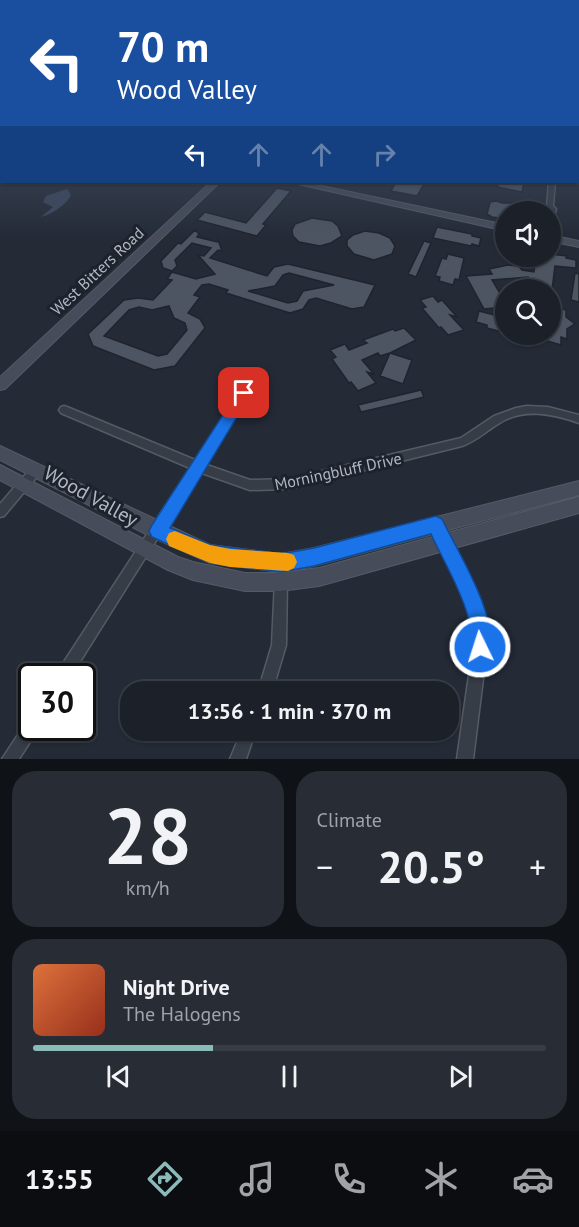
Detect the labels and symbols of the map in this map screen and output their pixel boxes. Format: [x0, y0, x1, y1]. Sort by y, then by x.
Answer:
street label: West Bitters Road [46, 223, 148, 319]
pin [218, 367, 269, 418]
street label: Morningbluff Drive [273, 448, 403, 494]
street label: Wood Valley [39, 459, 143, 533]
position arrow [448, 615, 512, 679]
speed limit sign: 30 [18, 663, 96, 741]

